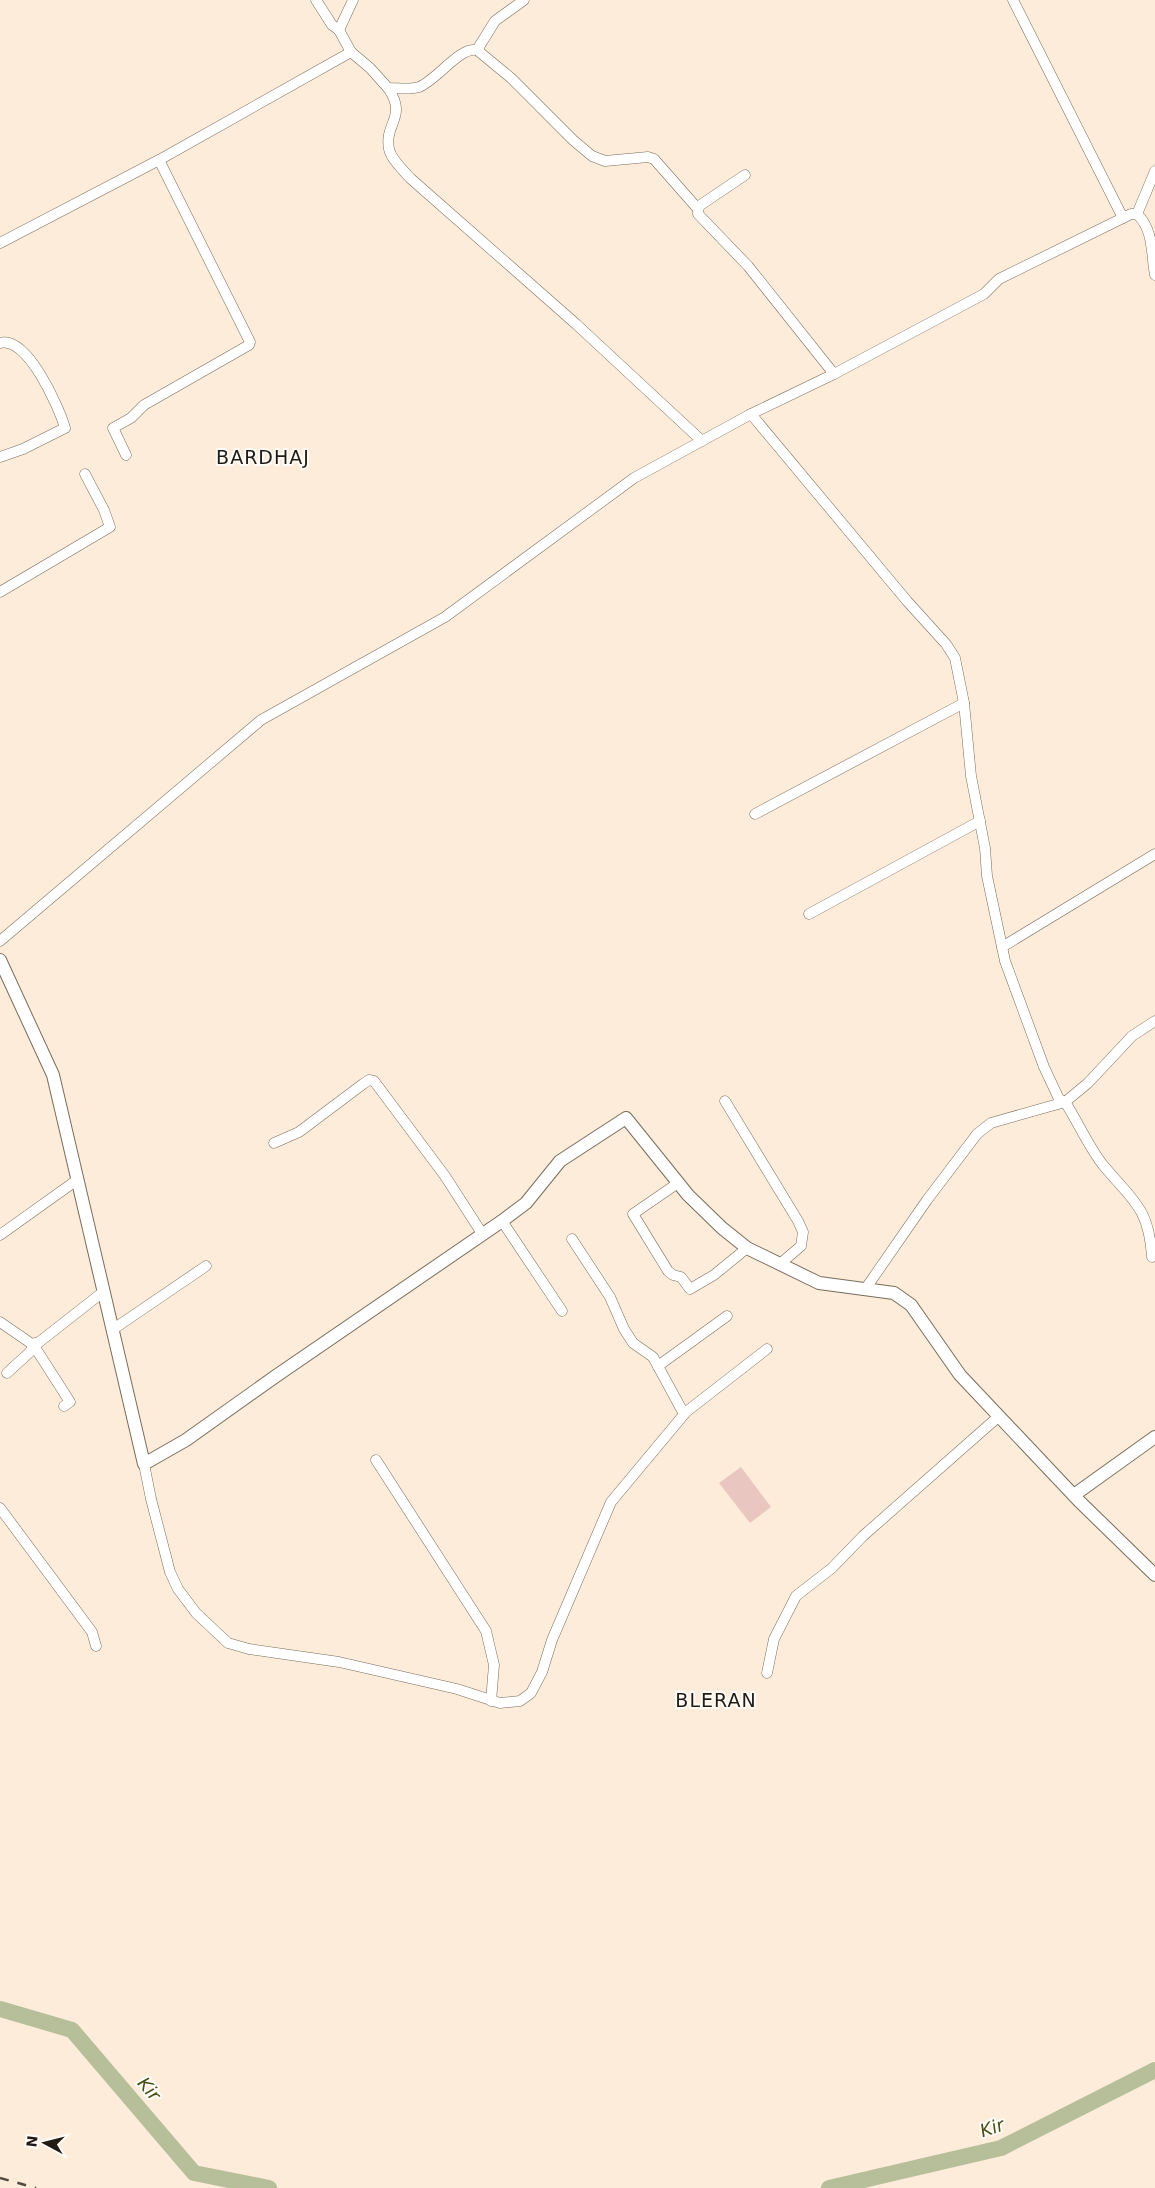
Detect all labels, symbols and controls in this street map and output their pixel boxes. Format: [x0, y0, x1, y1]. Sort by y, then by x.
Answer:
district label: BARDHAJ [216, 446, 310, 468]
district label: BLERAN [675, 1689, 757, 1711]
water label: Kir [134, 2073, 166, 2106]
water label: Kir [977, 2113, 1008, 2141]
north arrow [20, 2118, 70, 2168]
text: N [23, 2135, 41, 2148]

